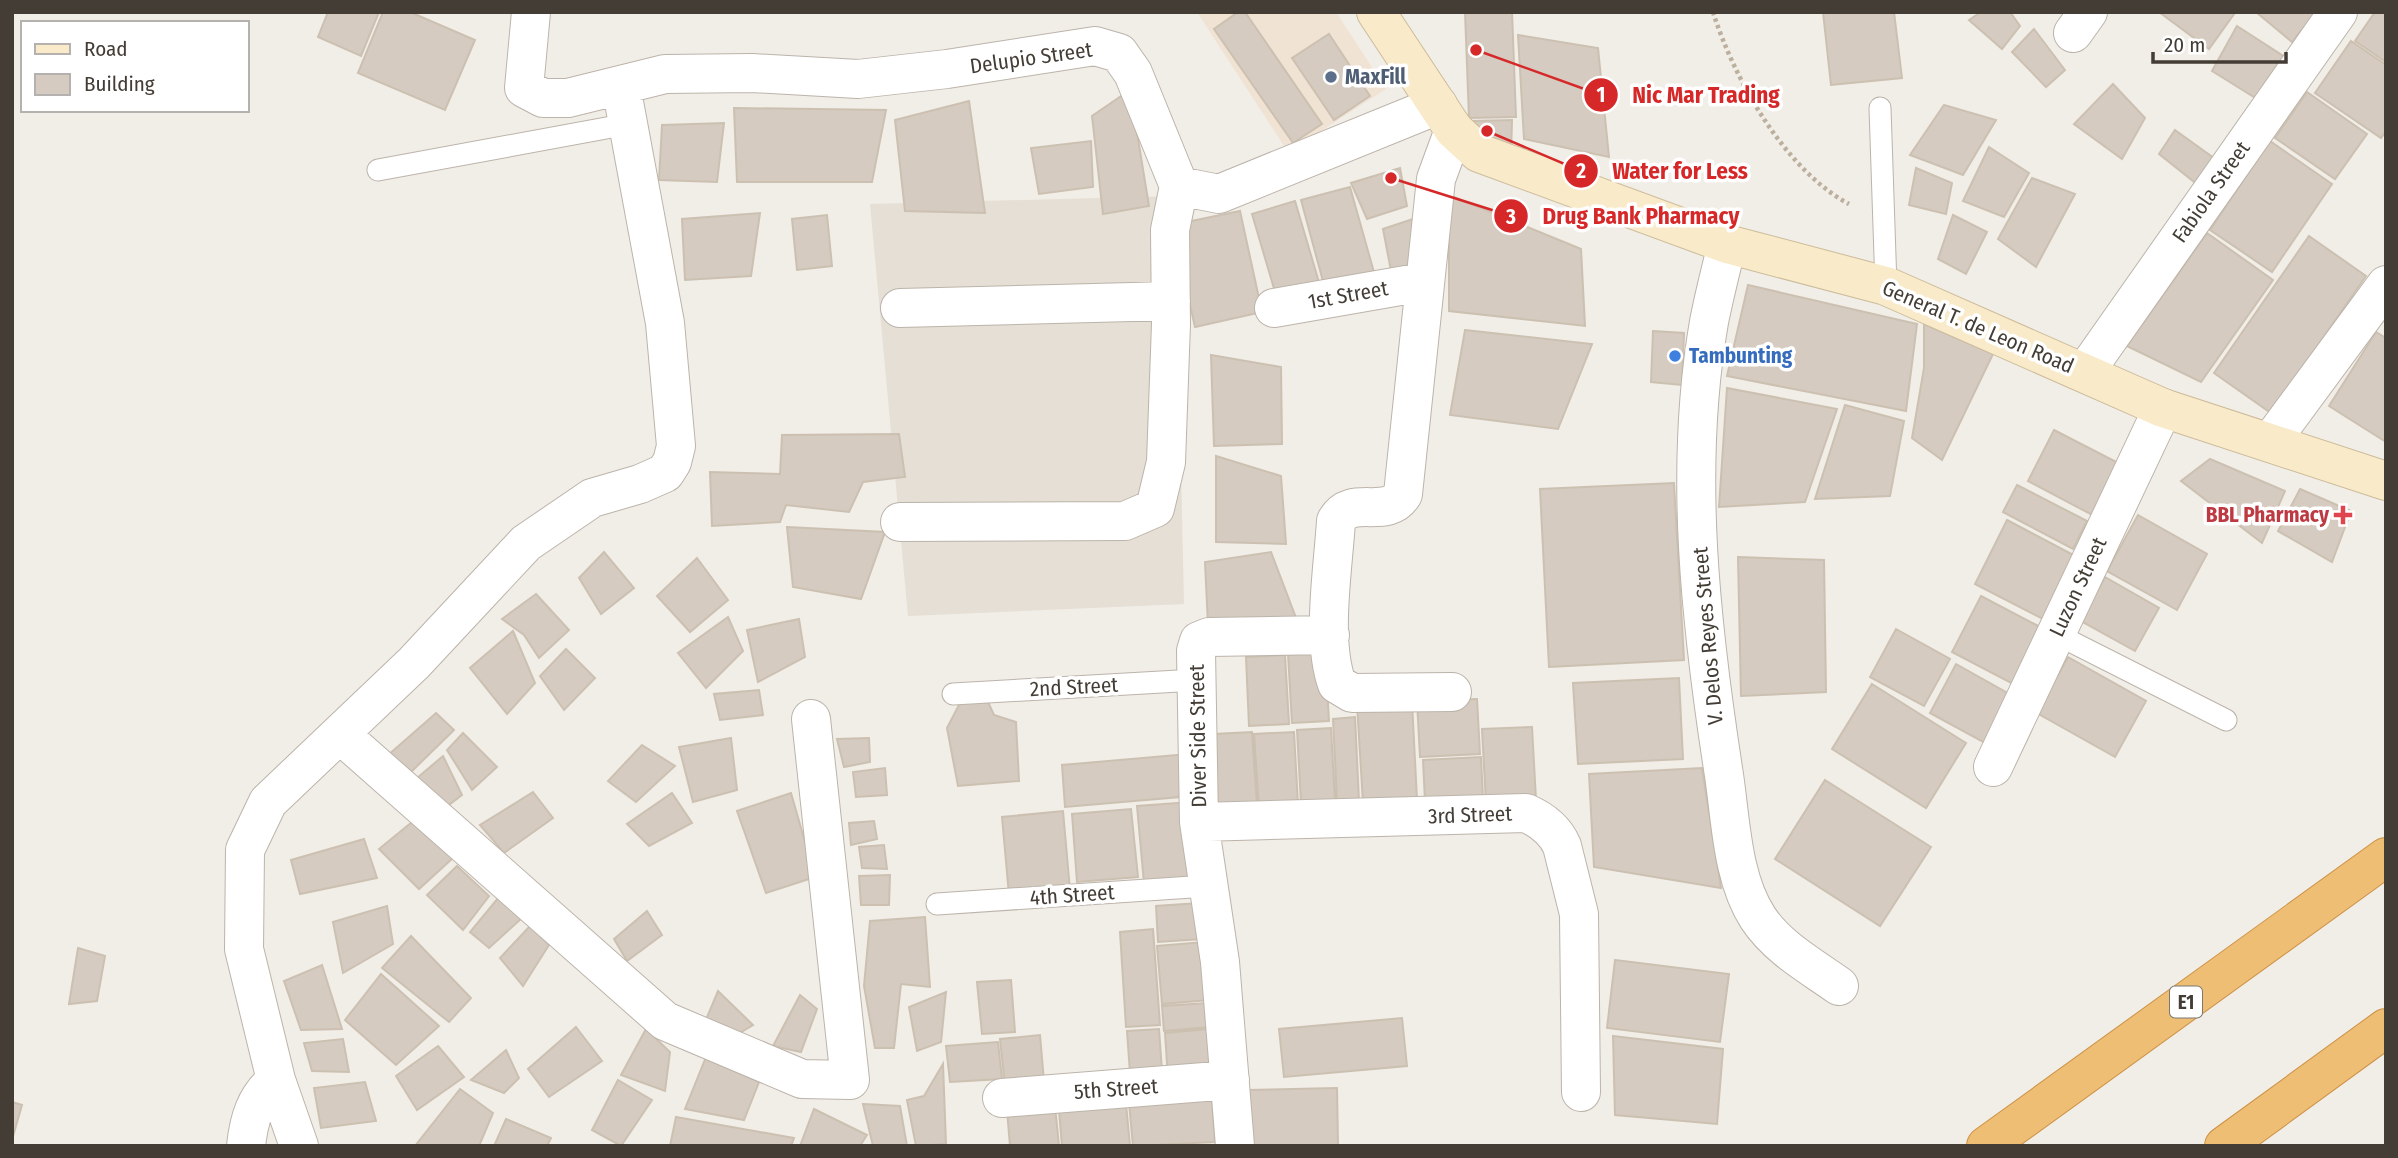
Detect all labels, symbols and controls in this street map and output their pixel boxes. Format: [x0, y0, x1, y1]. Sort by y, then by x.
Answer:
legend [21, 21, 248, 112]
scale bar [2153, 21, 2286, 65]
text: 20 m [2164, 32, 2205, 58]
text: Road [84, 36, 128, 62]
street label: Delupio Street [968, 37, 1094, 79]
place label: MaxFill [1345, 64, 1406, 90]
marker: MaxFill [1323, 69, 1339, 85]
text: Building [84, 71, 155, 97]
callout: Nic Mar Trading [1584, 73, 1794, 117]
text: Nic Mar Trading [1632, 81, 1780, 109]
text: 1 [1597, 82, 1605, 108]
street label: Fabiola Street [2166, 136, 2256, 248]
callout: Water for Less [1563, 149, 1762, 193]
text: Water for Less [1612, 157, 1748, 185]
text: 2 [1575, 158, 1586, 184]
callout: Drug Bank Pharmacy [1494, 194, 1754, 238]
text: Drug Bank Pharmacy [1543, 202, 1741, 230]
text: 3 [1505, 204, 1516, 230]
street label: 1st Street [1306, 275, 1390, 315]
street label: General T. de Leon Road [1878, 275, 2078, 379]
place label: Tambunting [1689, 343, 1793, 369]
marker: Tambunting [1667, 348, 1683, 364]
place label: BBL Pharmacy [2206, 502, 2330, 528]
marker: BBL Pharmacy [2335, 507, 2351, 523]
street label: Luzon Street [2044, 533, 2112, 641]
street label: V. Delos Reyes Street [1687, 546, 1729, 726]
street label: Diver Side Street [1184, 664, 1212, 808]
street label: 2nd Street [1029, 672, 1119, 702]
street label: 3rd Street [1428, 801, 1513, 829]
street label: 4th Street [1029, 879, 1115, 911]
road number: E1 [2170, 986, 2202, 1018]
street label: 5th Street [1073, 1073, 1159, 1105]

